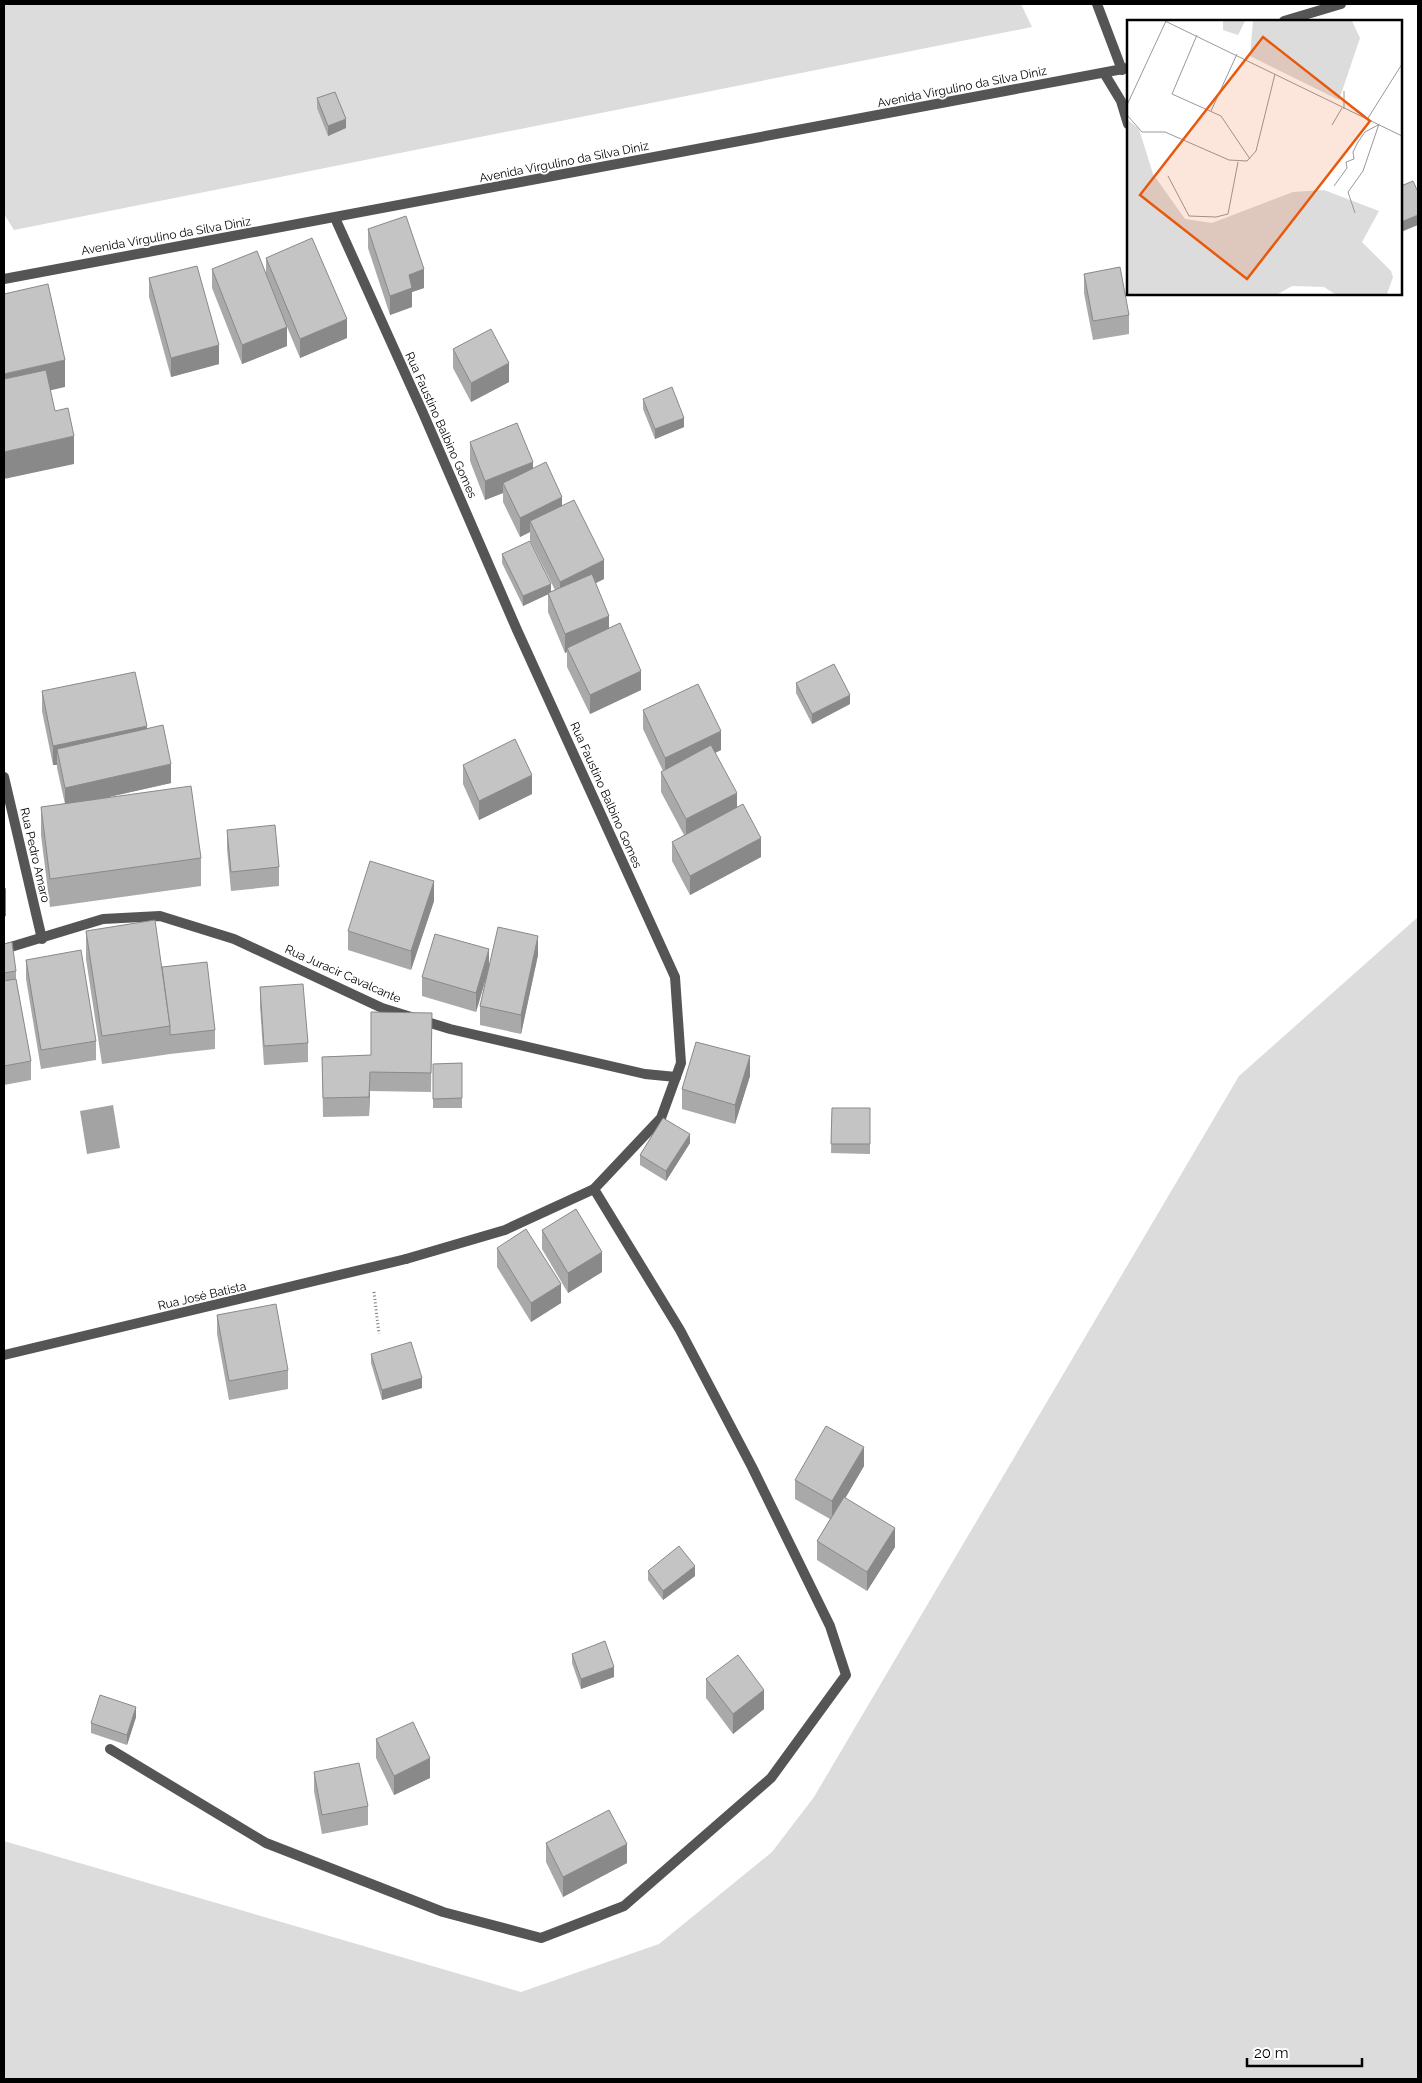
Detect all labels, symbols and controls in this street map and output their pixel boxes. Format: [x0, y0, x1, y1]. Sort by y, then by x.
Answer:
inset map [1127, 20, 1402, 295]
street label: Avenida Virgulino da Silva Diniz [876, 64, 1048, 110]
street label: Avenida Virgulino da Silva Diniz [478, 139, 650, 185]
street label: Avenida Virgulino da Silva Diniz [80, 214, 252, 258]
street label: Rua Faustino Balbino Gomes [402, 350, 480, 501]
street label: Rua Faustino Balbino Gomes [567, 720, 645, 871]
street label: Rua Pedro Amaro [17, 806, 53, 904]
street label: Rua Juracir Cavalcante [283, 942, 403, 1006]
street label: Rua José Batista [156, 1279, 248, 1313]
scale bar [1247, 2036, 1362, 2068]
text: 20 m [1254, 2044, 1289, 2062]

